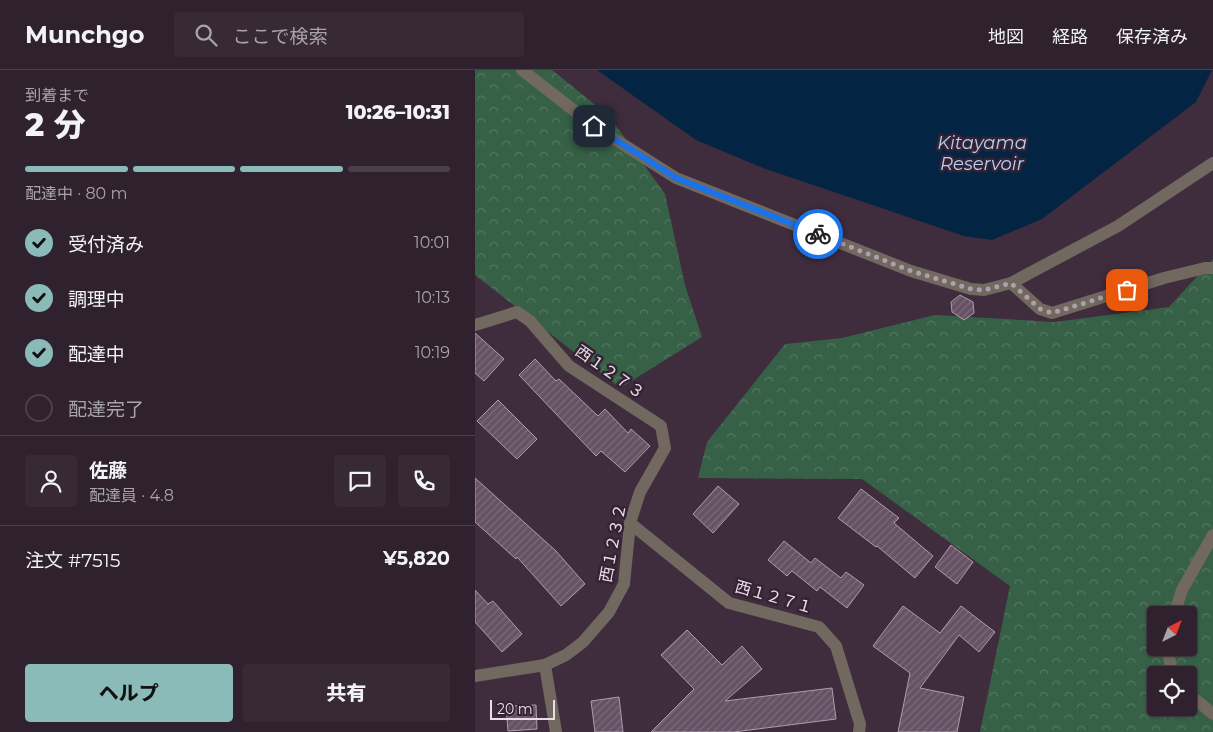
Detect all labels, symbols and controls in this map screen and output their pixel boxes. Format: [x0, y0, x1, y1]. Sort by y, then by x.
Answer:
search box [174, 12, 524, 57]
text: Munchgo [25, 20, 144, 49]
icon: search [192, 21, 220, 49]
text: ここで検索 [232, 25, 327, 48]
text: 地図 [988, 26, 1024, 48]
text: 経路 [1052, 26, 1088, 48]
text: 保存済み [1116, 26, 1188, 48]
text: 到着まで [25, 86, 89, 105]
text: 10:26–10:31 [346, 101, 450, 124]
text: 2 分 [25, 105, 85, 144]
pin [573, 105, 615, 147]
icon: home [580, 112, 608, 140]
water label: Kitayama Reservoir [937, 132, 1027, 175]
text: 配達中 · 80 m [25, 184, 127, 203]
courier [793, 209, 843, 259]
icon: bike [804, 220, 832, 248]
icon: check [25, 229, 53, 257]
text: 受付済み [68, 233, 144, 256]
text: 10:01 [414, 233, 450, 252]
pin [1106, 269, 1148, 311]
icon: bag [1113, 276, 1141, 304]
icon: check [25, 284, 53, 312]
text: 調理中 [68, 288, 125, 311]
text: 10:13 [415, 288, 450, 307]
icon: check [25, 339, 53, 367]
street label: 西１２７３ [572, 341, 648, 403]
text: 配達中 [68, 343, 125, 366]
text: 10:19 [415, 343, 450, 362]
text: 配達完了 [68, 398, 144, 421]
button: person [25, 455, 77, 507]
button: chat [334, 455, 386, 507]
button: phone [398, 455, 450, 507]
text: 佐藤 [89, 459, 127, 482]
text: 配達員 · 4.8 [89, 486, 174, 505]
street label: 西１２３２ [596, 502, 630, 584]
text: ¥5,820 [383, 547, 450, 570]
text: 注文 #7515 [25, 549, 120, 572]
street label: 西１２７１ [733, 577, 815, 617]
north arrow [1147, 606, 1197, 656]
map controls [1147, 606, 1197, 716]
button: ヘルプ [25, 664, 233, 722]
button: 共有 [243, 664, 450, 722]
button: locate [1147, 666, 1197, 716]
scale bar [490, 697, 555, 720]
text: 20 m [497, 700, 533, 718]

